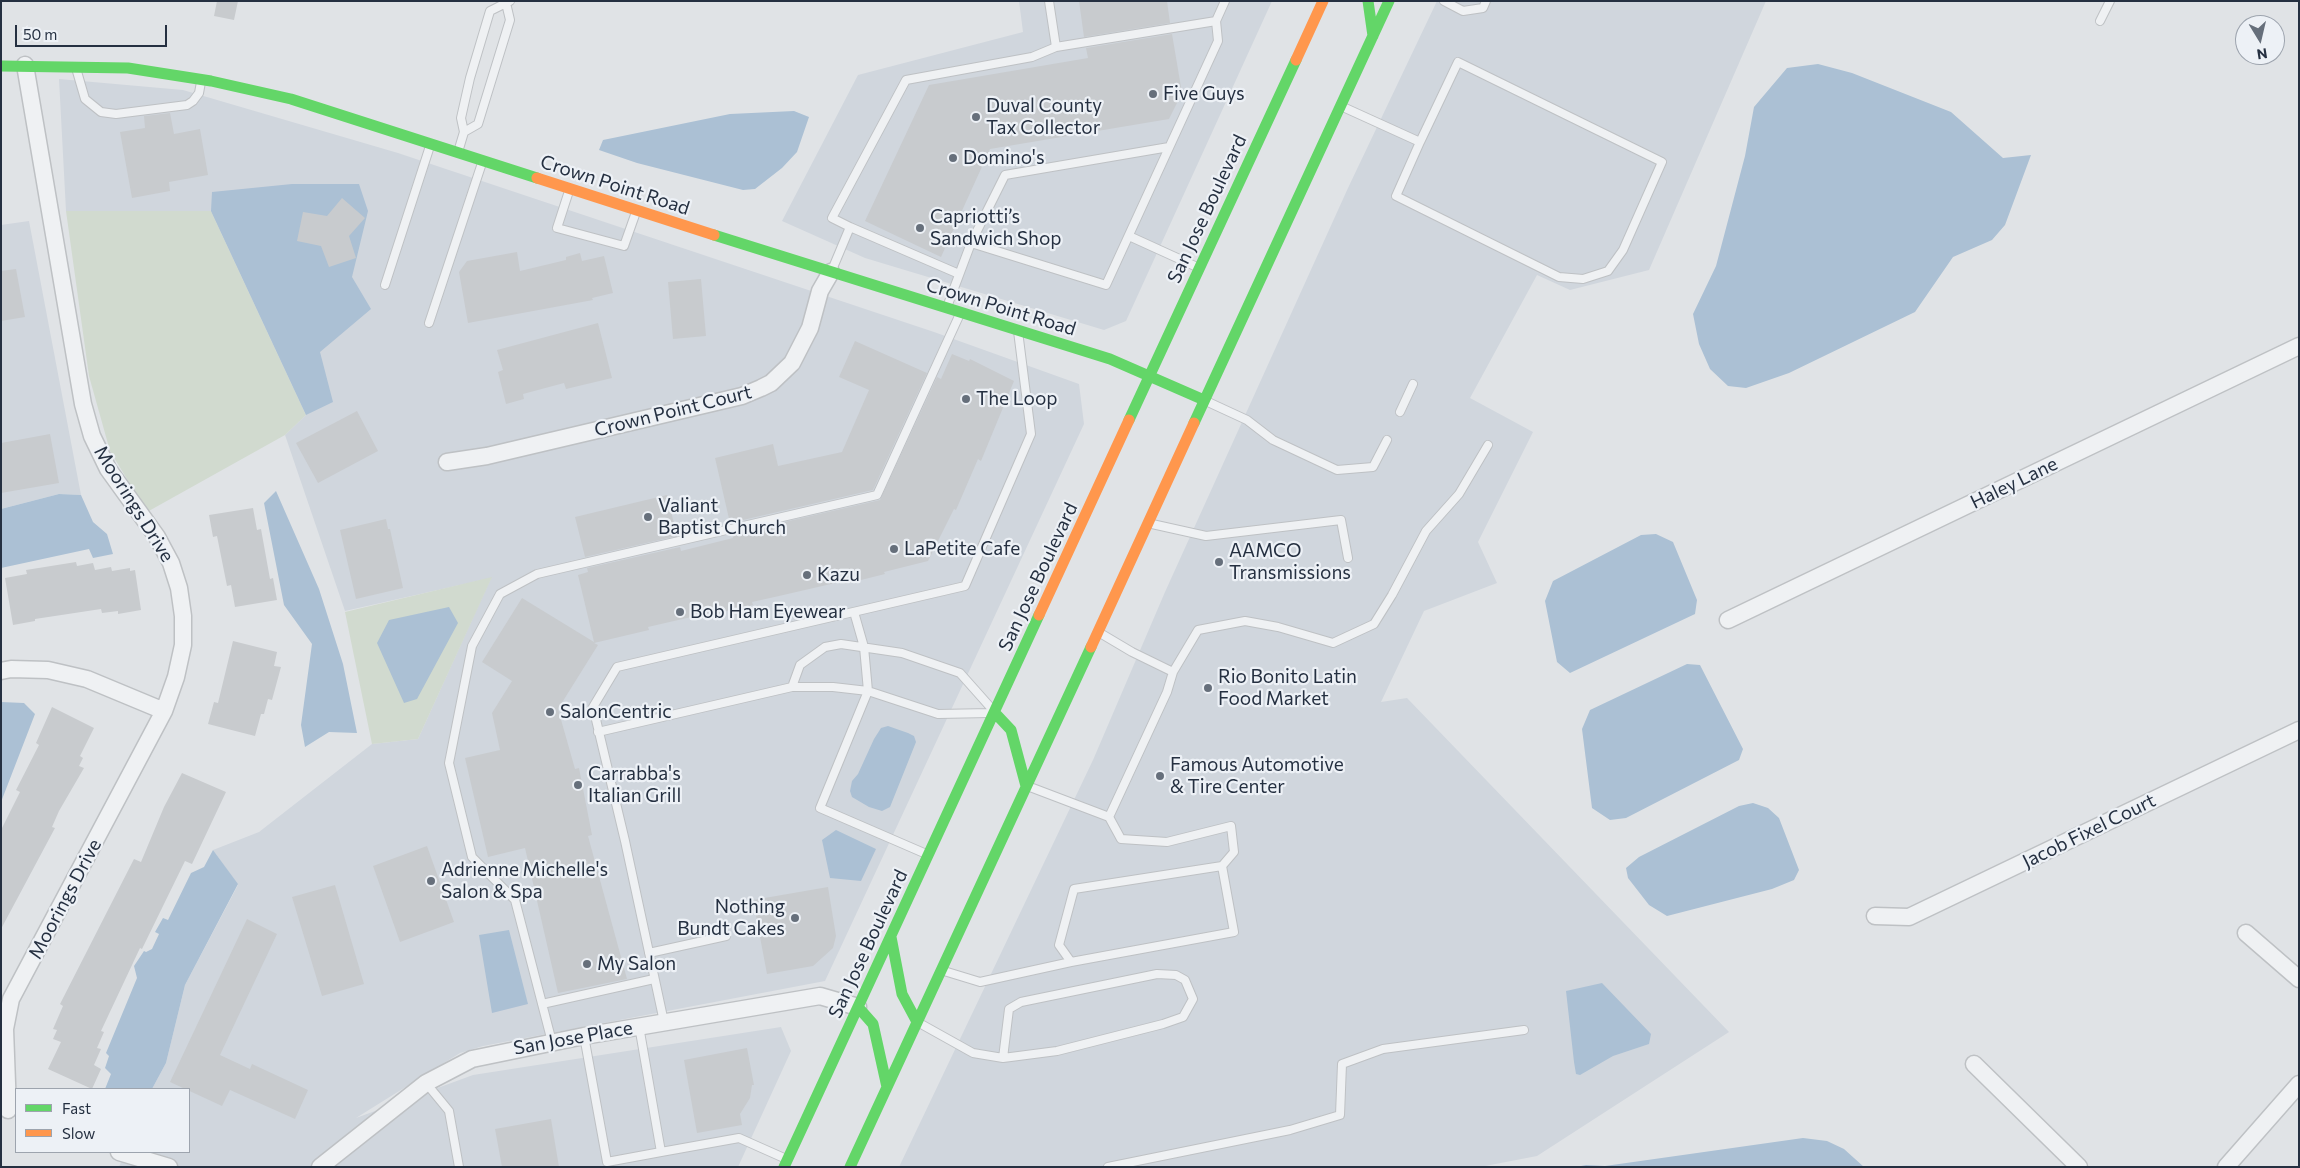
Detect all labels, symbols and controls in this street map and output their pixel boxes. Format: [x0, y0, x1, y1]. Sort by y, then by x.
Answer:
scale bar [18, 15, 170, 47]
north arrow [2235, 15, 2285, 65]
text: 50 m [23, 25, 57, 43]
text: N [2256, 45, 2269, 64]
place label: Five Guys [1163, 83, 1245, 105]
marker: Five Guys [1147, 88, 1159, 100]
place label: Duval County Tax Collector [986, 95, 1102, 139]
marker: Duval County Tax Collector [970, 111, 982, 123]
street label: San Jose Boulevard [1163, 131, 1251, 287]
place label: Domino's [963, 147, 1045, 169]
street label: Crown Point Road [538, 150, 692, 220]
marker: Domino's [947, 152, 959, 164]
place label: Capriotti’s Sandwich Shop [930, 206, 1062, 250]
marker: Capriotti’s Sandwich Shop [914, 222, 926, 234]
street label: Crown Point Road [923, 273, 1079, 341]
street label: Crown Point Court [592, 380, 754, 442]
place label: The Loop [976, 388, 1058, 410]
marker: The Loop [960, 393, 972, 405]
street label: Moorings Drive [89, 442, 179, 566]
street label: Haley Lane [1967, 452, 2061, 514]
place label: Valiant Baptist Church [658, 495, 786, 539]
street label: San Jose Boulevard [994, 499, 1082, 655]
marker: Valiant Baptist Church [642, 511, 654, 523]
place label: LaPetite Cafe [904, 538, 1020, 560]
place label: AAMCO Transmissions [1229, 540, 1351, 584]
marker: LaPetite Cafe [888, 543, 900, 555]
marker: AAMCO Transmissions [1213, 556, 1225, 568]
place label: Kazu [817, 564, 860, 586]
marker: Kazu [801, 569, 813, 581]
place label: Bob Ham Eyewear [690, 601, 846, 623]
marker: Bob Ham Eyewear [674, 606, 686, 618]
place label: Rio Bonito Latin Food Market [1218, 666, 1357, 710]
marker: Rio Bonito Latin Food Market [1202, 682, 1214, 694]
place label: SalonCentric [560, 701, 672, 723]
marker: SalonCentric [544, 706, 556, 718]
place label: Famous Automotive & Tire Center [1170, 754, 1344, 798]
place label: Carrabba's Italian Grill [588, 763, 681, 807]
marker: Famous Automotive & Tire Center [1154, 770, 1166, 782]
marker: Carrabba's Italian Grill [572, 779, 584, 791]
street label: Jacob Fixel Court [2019, 789, 2159, 873]
street label: Moorings Drive [24, 835, 106, 963]
place label: Adrienne Michelle's Salon & Spa [441, 859, 608, 903]
street label: San Jose Boulevard [824, 866, 912, 1022]
marker: Adrienne Michelle's Salon & Spa [425, 875, 437, 887]
place label: Nothing Bundt Cakes [677, 896, 785, 940]
marker: Nothing Bundt Cakes [789, 912, 801, 924]
place label: My Salon [597, 953, 676, 975]
marker: My Salon [581, 958, 593, 970]
street label: San Jose Place [512, 1016, 634, 1060]
legend [15, 1088, 190, 1153]
text: Fast [62, 1099, 91, 1117]
text: Slow [62, 1124, 95, 1142]

